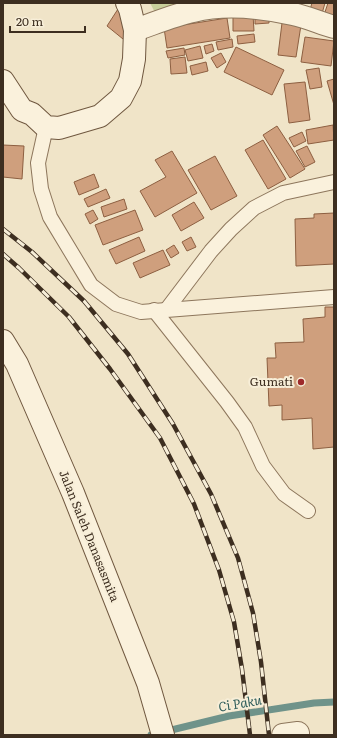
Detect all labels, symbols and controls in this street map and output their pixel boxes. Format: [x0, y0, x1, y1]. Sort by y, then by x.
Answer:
scale bar [10, 8, 85, 34]
text: 20 m [16, 12, 43, 30]
place label: Gumati [250, 372, 293, 390]
marker: Gumati [296, 377, 306, 387]
street label: Jalan Saleh Danasasmita [55, 467, 125, 605]
water label: Ci Paku [217, 689, 263, 716]

